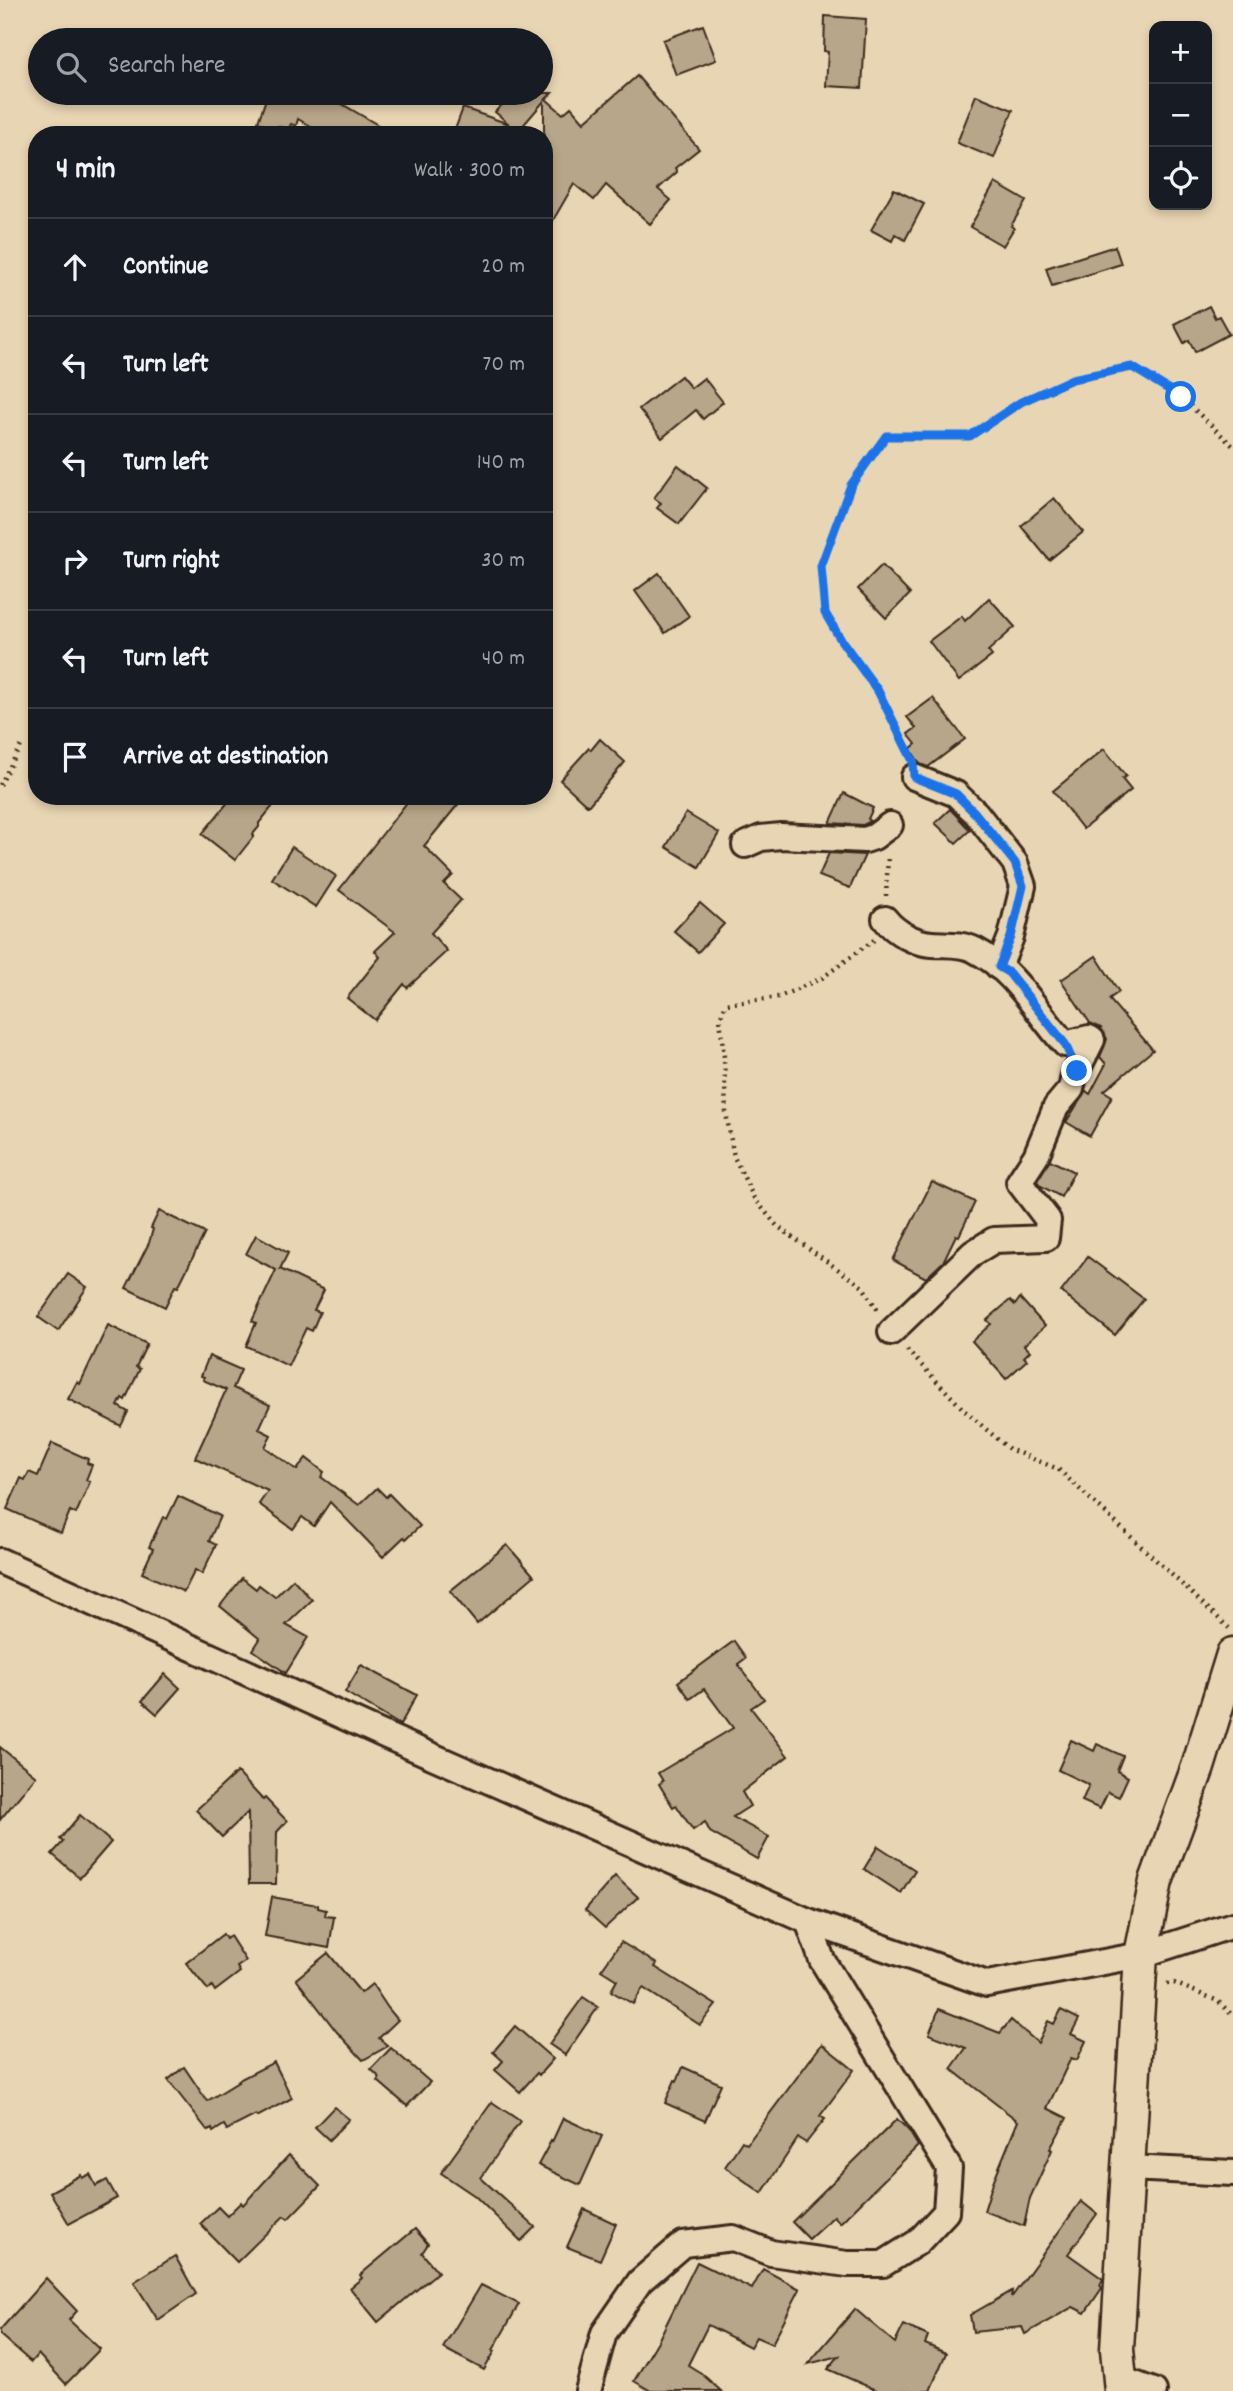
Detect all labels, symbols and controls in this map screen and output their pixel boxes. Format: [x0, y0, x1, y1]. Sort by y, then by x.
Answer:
map controls [1149, 21, 1212, 210]
button: + [1149, 21, 1212, 84]
search box [28, 28, 553, 105]
icon: search [52, 48, 90, 86]
text: Search here [108, 48, 226, 85]
button: − [1149, 84, 1212, 147]
button: locate [1149, 147, 1212, 210]
text: 4 min [56, 150, 115, 193]
text: Walk · 300 m [414, 155, 525, 188]
icon: ahead [56, 248, 94, 286]
text: Continue [123, 249, 208, 286]
text: 20 m [481, 251, 525, 284]
icon: left [56, 346, 94, 384]
text: Turn left [123, 347, 209, 384]
text: 70 m [483, 349, 525, 382]
route start [1165, 381, 1196, 412]
icon: left [56, 444, 94, 482]
text: Turn left [123, 445, 209, 482]
text: 140 m [477, 447, 525, 480]
icon: right [56, 542, 94, 580]
text: Turn right [123, 543, 220, 580]
text: 30 m [481, 545, 525, 578]
icon: left [56, 640, 94, 678]
text: Turn left [123, 641, 209, 678]
text: 40 m [482, 643, 525, 676]
icon: arrive [56, 738, 94, 776]
text: Arrive at destination [123, 739, 328, 776]
route end [1061, 1055, 1092, 1086]

